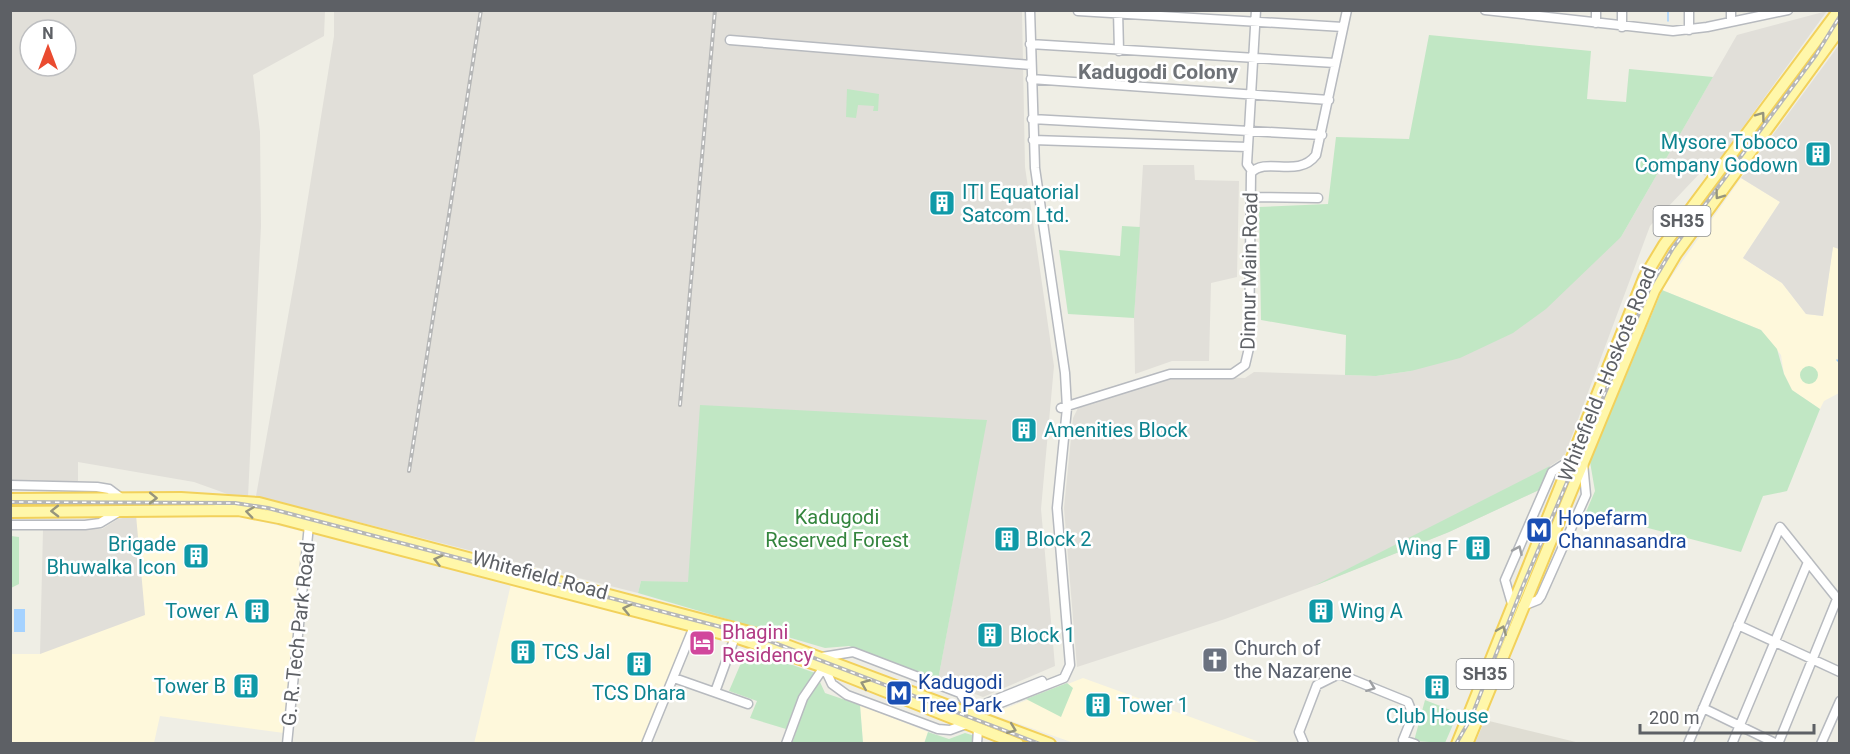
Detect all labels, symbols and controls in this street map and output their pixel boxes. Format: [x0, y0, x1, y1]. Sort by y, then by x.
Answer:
north arrow [18, 18, 78, 78]
text: N [42, 24, 54, 43]
district label: Kadugodi Colony [1078, 60, 1238, 84]
one-way arrow [1754, 111, 1765, 122]
place label: Mysore Toboco Company Godown [1635, 130, 1798, 177]
building icon: Mysore Toboco Company Godown [1803, 139, 1833, 169]
place label: ITI Equatorial Satcom Ltd. [962, 180, 1079, 227]
building icon: ITI Equatorial Satcom Ltd. [927, 188, 957, 218]
one-way arrow [1715, 189, 1726, 200]
street label: Dinnur Main Road [1236, 192, 1262, 350]
road number: SH35 [1654, 206, 1710, 236]
street label: Whitefield - Hoskote Road [1553, 263, 1661, 485]
building icon: Amenities Block [1009, 415, 1039, 445]
place label: Amenities Block [1044, 418, 1189, 442]
one-way arrow [148, 492, 157, 505]
one-way arrow [50, 505, 59, 517]
park label: Kadugodi Reserved Forest [765, 505, 909, 552]
one-way arrow [245, 506, 254, 518]
place label: Hopefarm Channasandra [1558, 506, 1687, 553]
metro station icon: Hopefarm Channasandra [1524, 515, 1554, 545]
building icon: Block 2 [992, 524, 1022, 554]
place label: Block 2 [1026, 527, 1092, 551]
place label: Brigade Bhuwalka Icon [46, 532, 176, 579]
building icon: Wing F [1463, 533, 1493, 563]
place label: Wing F [1397, 536, 1458, 560]
building icon: Brigade Bhuwalka Icon [181, 541, 211, 571]
street label: G. R. Tech Park Road [276, 541, 320, 727]
street label: Whitefield Road [470, 545, 610, 605]
one-way arrow [1511, 546, 1523, 557]
one-way arrow [434, 554, 444, 567]
building icon: Tower A [242, 596, 272, 626]
building icon: Wing A [1306, 596, 1336, 626]
place label: Tower A [165, 599, 238, 623]
place label: Wing A [1340, 599, 1403, 623]
one-way arrow [622, 603, 632, 616]
place label: Bhagini Residency [722, 620, 814, 667]
building icon: Block 1 [975, 620, 1005, 650]
place label: Block 1 [1010, 623, 1076, 647]
one-way arrow [1494, 626, 1507, 636]
hotel icon: Bhagini Residency [687, 628, 717, 658]
place label: Church of the Nazarene [1234, 636, 1352, 683]
building icon: TCS Jal [508, 637, 538, 667]
place label: TCS Jal [542, 640, 610, 664]
church icon: Church of the Nazarene [1200, 645, 1230, 675]
building icon: TCS Dhara [624, 649, 654, 679]
road number: SH35 [1456, 659, 1514, 689]
place label: Kadugodi Tree Park [918, 670, 1003, 717]
building icon: Tower B [231, 671, 261, 701]
building icon: Club House [1422, 672, 1452, 702]
place label: Tower B [154, 674, 226, 698]
metro station icon: Kadugodi Tree Park [884, 678, 914, 708]
one-way arrow [861, 679, 872, 691]
one-way arrow [1365, 680, 1376, 692]
place label: TCS Dhara [592, 681, 686, 705]
building icon: Tower 1 [1083, 690, 1113, 720]
place label: Tower 1 [1118, 693, 1189, 717]
scale bar [1640, 697, 1814, 735]
place label: Club House [1386, 704, 1488, 728]
text: 200 m [1649, 707, 1700, 728]
one-way arrow [1005, 722, 1016, 734]

